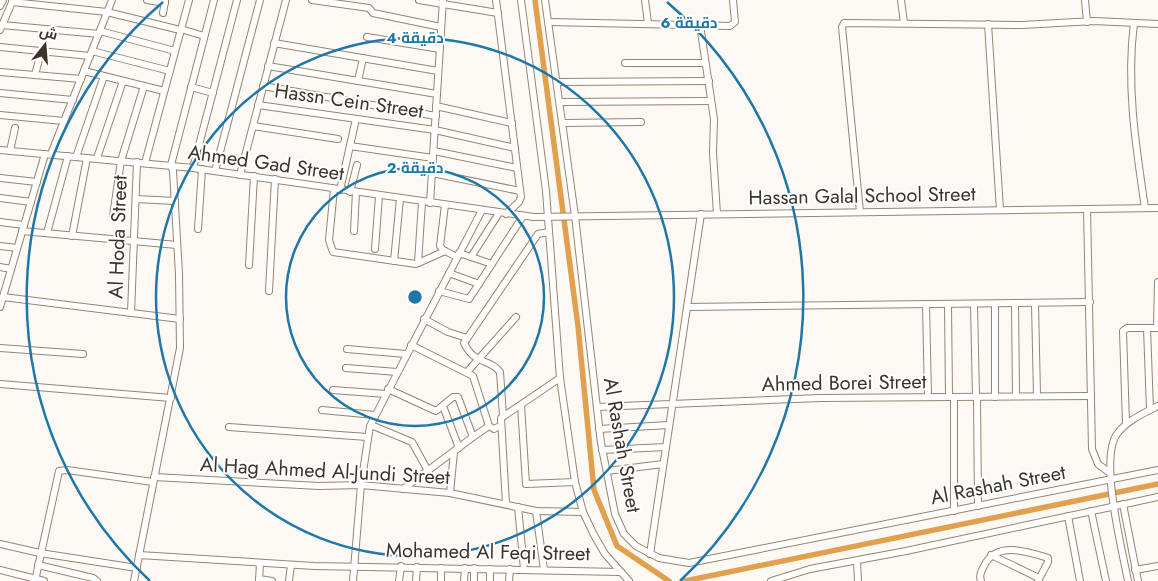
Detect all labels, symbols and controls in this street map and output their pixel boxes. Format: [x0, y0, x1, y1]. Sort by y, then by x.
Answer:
text: 6 دقيقة [661, 12, 717, 34]
north arrow [20, 20, 70, 70]
text: ش [37, 20, 60, 45]
text: 4 دقيقة [386, 27, 444, 49]
street label: Hassn Cein Street [273, 76, 425, 126]
street label: Ahmed Gad Street [186, 138, 346, 188]
text: 2 دقيقة [387, 157, 443, 179]
street label: Al Hoda Street [101, 174, 135, 299]
street label: Hassan Galal School Street [748, 180, 976, 212]
centre of rings [406, 288, 424, 306]
street label: Ahmed Borei Street [761, 367, 927, 399]
street label: Al Rashah Street [596, 375, 648, 515]
street label: Al Hag Ahmed Al-Jundi Street [199, 450, 451, 492]
street label: Al Rashah Street [928, 458, 1068, 512]
street label: Mohamed Al Feqi Street [386, 536, 591, 568]

